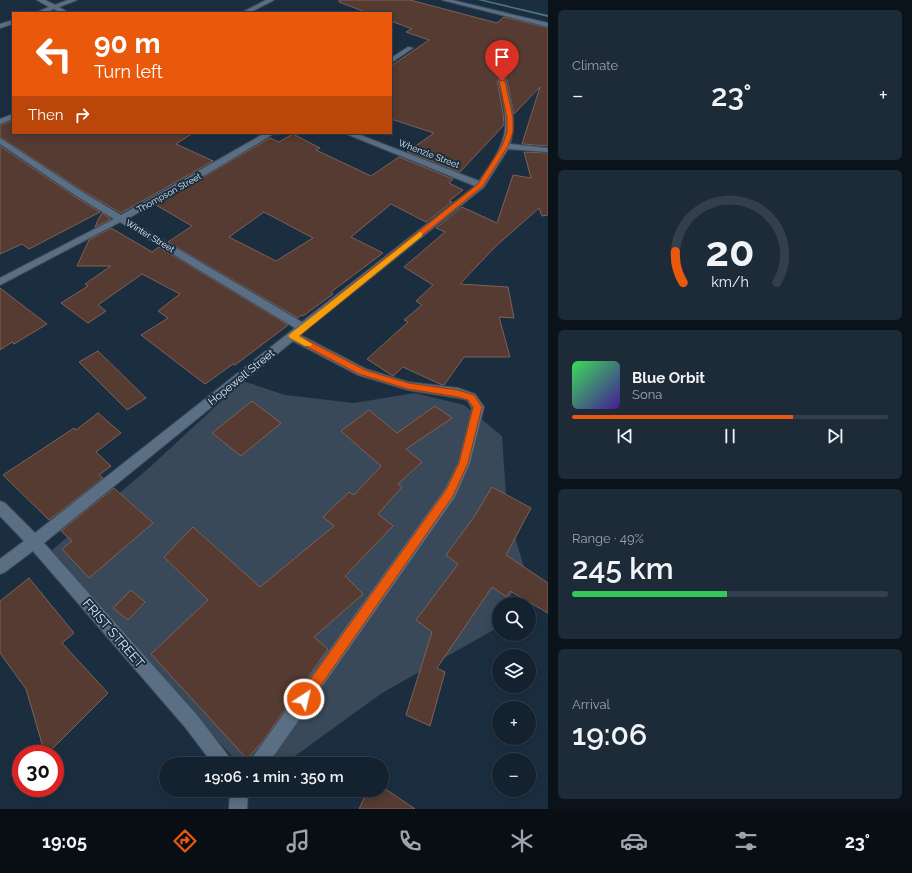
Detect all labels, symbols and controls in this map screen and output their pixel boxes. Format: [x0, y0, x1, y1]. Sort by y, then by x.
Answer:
text: 90 m [94, 27, 160, 60]
icon: left [28, 28, 80, 80]
pin [485, 40, 519, 81]
icon: arrive [491, 46, 513, 68]
text: Climate [572, 58, 618, 73]
text: Turn left [94, 61, 163, 82]
text: 23° [711, 78, 752, 113]
text: − [572, 82, 584, 108]
text: + [879, 82, 888, 108]
icon: right [71, 104, 93, 126]
text: Then [28, 106, 63, 124]
street label: Whenzle Street [397, 138, 461, 170]
street label: Thompson Street [135, 171, 203, 215]
street label: Winter Street [124, 218, 176, 254]
text: 20 [706, 226, 754, 275]
text: km/h [711, 273, 749, 289]
street label: Hopewell Street [205, 346, 277, 408]
text: Blue Orbit [632, 369, 705, 387]
text: Sona [632, 387, 662, 402]
icon: previous [614, 425, 636, 447]
icon: pause [719, 425, 741, 447]
icon: next [824, 425, 846, 447]
text: Range · 49% [572, 531, 644, 546]
text: 245 km [572, 551, 674, 586]
street label: FRIST STREET [80, 596, 148, 671]
map controls [492, 597, 536, 797]
button: search [492, 597, 536, 641]
button: layers [492, 649, 536, 693]
position arrow [283, 678, 325, 720]
text: Arrival [572, 697, 610, 712]
button: + [492, 701, 536, 745]
text: 19:06 [572, 717, 647, 752]
speed limit sign: 30 [12, 745, 64, 797]
button: − [492, 753, 536, 797]
text: 19:06 · 1 min · 350 m [204, 768, 344, 786]
icon: directions [171, 827, 199, 855]
icon: music [284, 827, 312, 855]
icon: phone [396, 827, 424, 855]
icon: climate [508, 827, 536, 855]
icon: car [620, 827, 648, 855]
icon: filters [732, 827, 760, 855]
text: 19:05 [42, 831, 87, 852]
text: 23° [845, 831, 870, 852]

